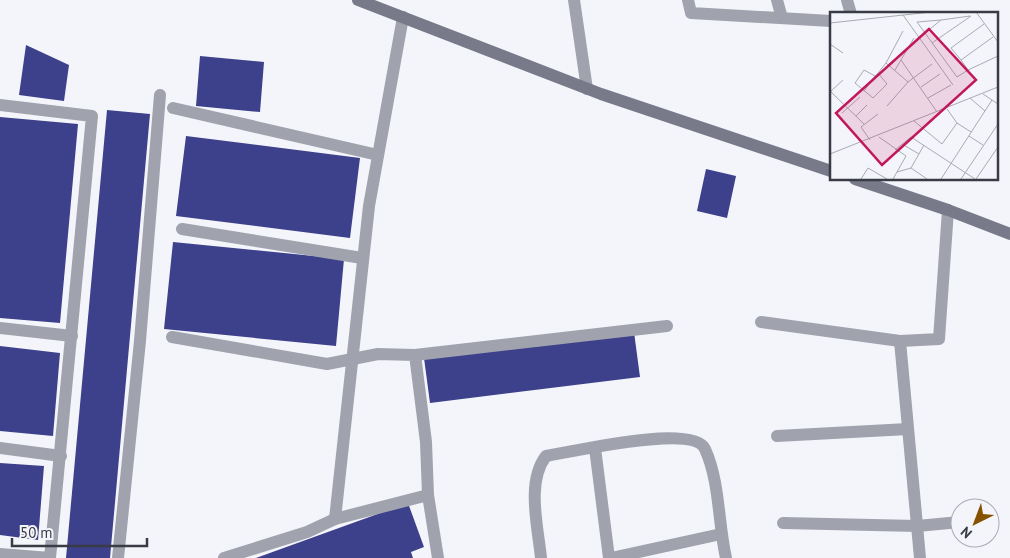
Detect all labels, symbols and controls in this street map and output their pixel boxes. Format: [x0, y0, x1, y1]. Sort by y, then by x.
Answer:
inset map [830, 12, 998, 180]
north arrow [950, 498, 1000, 548]
scale bar [12, 516, 148, 548]
text: 50 m [20, 523, 53, 542]
text: N [957, 523, 976, 542]

